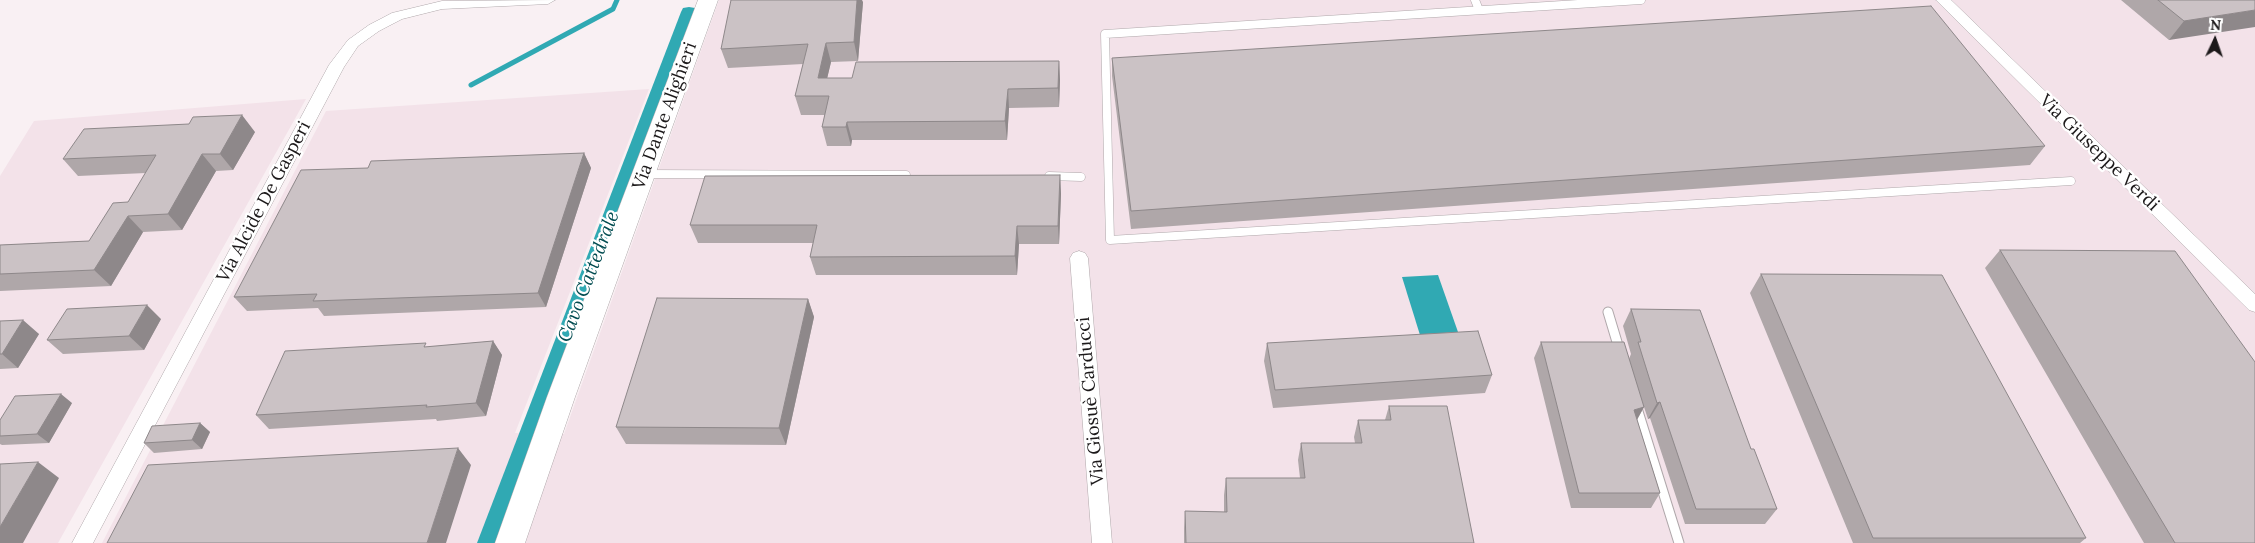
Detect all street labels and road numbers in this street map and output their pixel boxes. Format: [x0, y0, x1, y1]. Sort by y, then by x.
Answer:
street label: Via Dante Alighieri [628, 39, 702, 193]
street label: Via Giuseppe Verdi [2035, 90, 2163, 216]
street label: Via Alcide De Gasperi [212, 118, 316, 286]
street label: Via Giosuè Carducci [1073, 316, 1109, 486]

